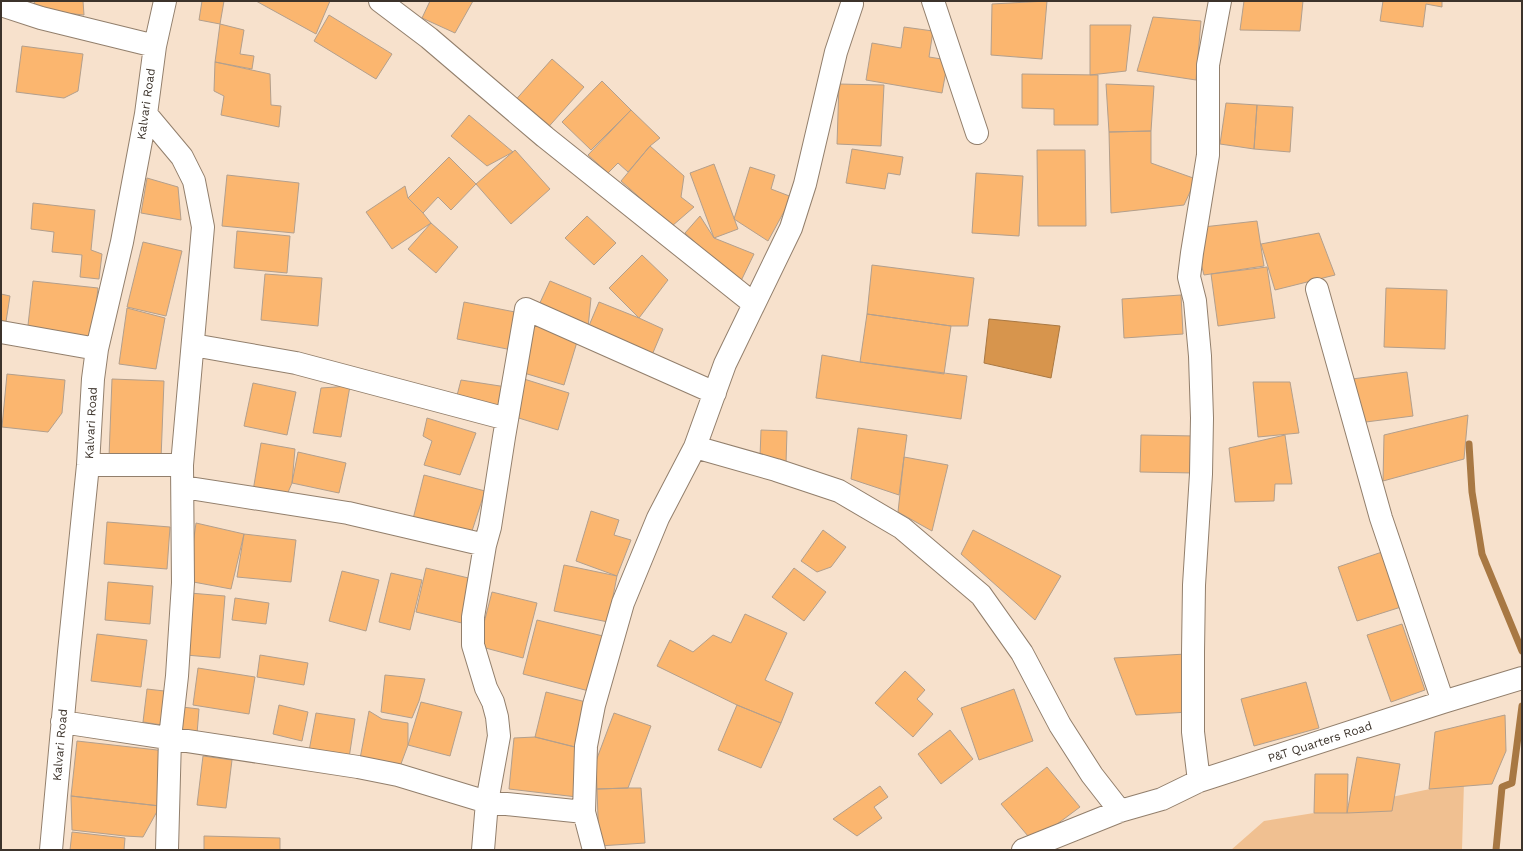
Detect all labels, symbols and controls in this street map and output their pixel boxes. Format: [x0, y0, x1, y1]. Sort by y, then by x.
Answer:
street label: Kalvari Road [134, 67, 158, 141]
street label: Kalvari Road [82, 387, 100, 459]
street label: Kalvari Road [50, 708, 70, 782]
street label: P&T Quarters Road [1266, 719, 1374, 765]

